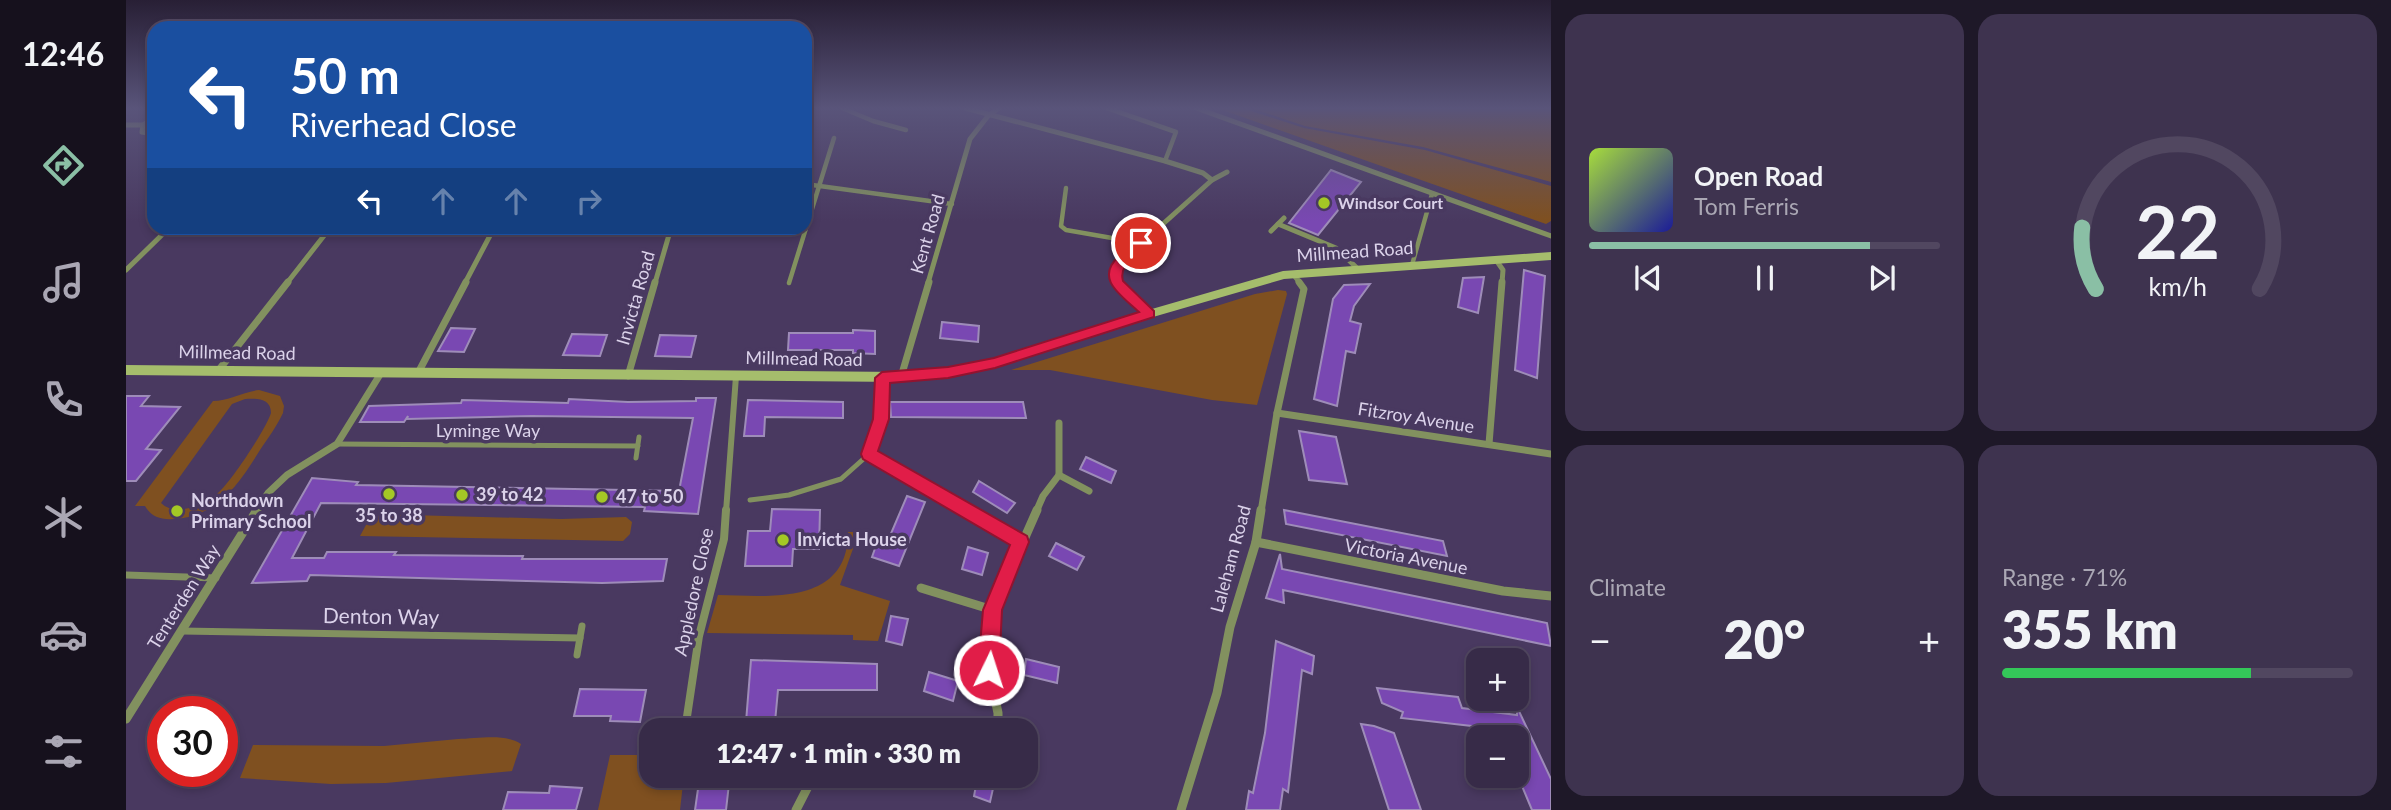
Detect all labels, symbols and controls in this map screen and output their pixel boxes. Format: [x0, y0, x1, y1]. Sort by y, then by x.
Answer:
text: 12:46 [22, 34, 104, 73]
text: 50 m [290, 46, 400, 104]
icon: left [175, 49, 266, 140]
text: Riverhead Close [290, 105, 517, 144]
icon: directions [39, 141, 88, 190]
text: Open Road [1694, 160, 1823, 192]
icon: left [351, 182, 389, 220]
icon: ahead [424, 182, 462, 220]
icon: ahead [497, 182, 535, 220]
icon: right [570, 182, 608, 220]
text: 22 [2135, 187, 2220, 275]
street label: Kent Road [905, 191, 949, 276]
text: Tom Ferris [1694, 192, 1799, 220]
place label: Windsor Court [1338, 193, 1443, 212]
marker: Windsor Court [1316, 195, 1332, 211]
pin [1111, 213, 1171, 273]
icon: arrive [1122, 224, 1160, 262]
street label: Millmead Road [1296, 236, 1414, 266]
street label: Invicta Road [611, 248, 659, 347]
icon: music [39, 258, 88, 307]
icon: previous [1629, 259, 1667, 297]
icon: pause [1746, 259, 1784, 297]
icon: next [1863, 259, 1901, 297]
text: km/h [2148, 271, 2207, 301]
street label: Millmead Road [178, 340, 296, 364]
street label: Millmead Road [745, 346, 863, 370]
icon: phone [39, 375, 88, 424]
street label: Fitzroy Avenue [1356, 397, 1476, 437]
street label: Lyminge Way [436, 419, 541, 441]
place label: 39 to 42 [476, 483, 543, 505]
place label: 47 to 50 [616, 485, 683, 507]
marker: 35 to 38 [381, 486, 397, 502]
marker: 39 to 42 [454, 487, 470, 503]
place label: Northdown Primary School [191, 489, 311, 532]
marker: 47 to 50 [594, 489, 610, 505]
icon: climate [39, 493, 88, 542]
marker: Northdown Primary School [169, 503, 185, 519]
street label: Laleham Road [1205, 503, 1255, 615]
place label: 35 to 38 [355, 504, 423, 526]
street label: Appledore Close [669, 526, 717, 658]
place label: Invicta House [797, 528, 907, 550]
marker: Invicta House [775, 532, 791, 548]
street label: Victoria Avenue [1343, 533, 1470, 579]
street label: Tenterden Way [142, 539, 225, 653]
text: Range · 71% [2002, 563, 2127, 591]
text: Climate [1589, 573, 1666, 601]
text: 355 km [2002, 598, 2178, 660]
street label: Denton Way [323, 602, 440, 629]
text: 20° [1724, 608, 1805, 670]
icon: car [39, 610, 88, 659]
text: − [1589, 617, 1611, 663]
text: + [1918, 617, 1940, 663]
position arrow [952, 633, 1026, 707]
map controls [1466, 648, 1529, 788]
button: + [1466, 648, 1529, 711]
speed limit sign: 30 [147, 696, 238, 787]
button: − [1466, 725, 1529, 788]
icon: filters [39, 727, 88, 776]
text: 12:47 · 1 min · 330 m [716, 737, 961, 769]

